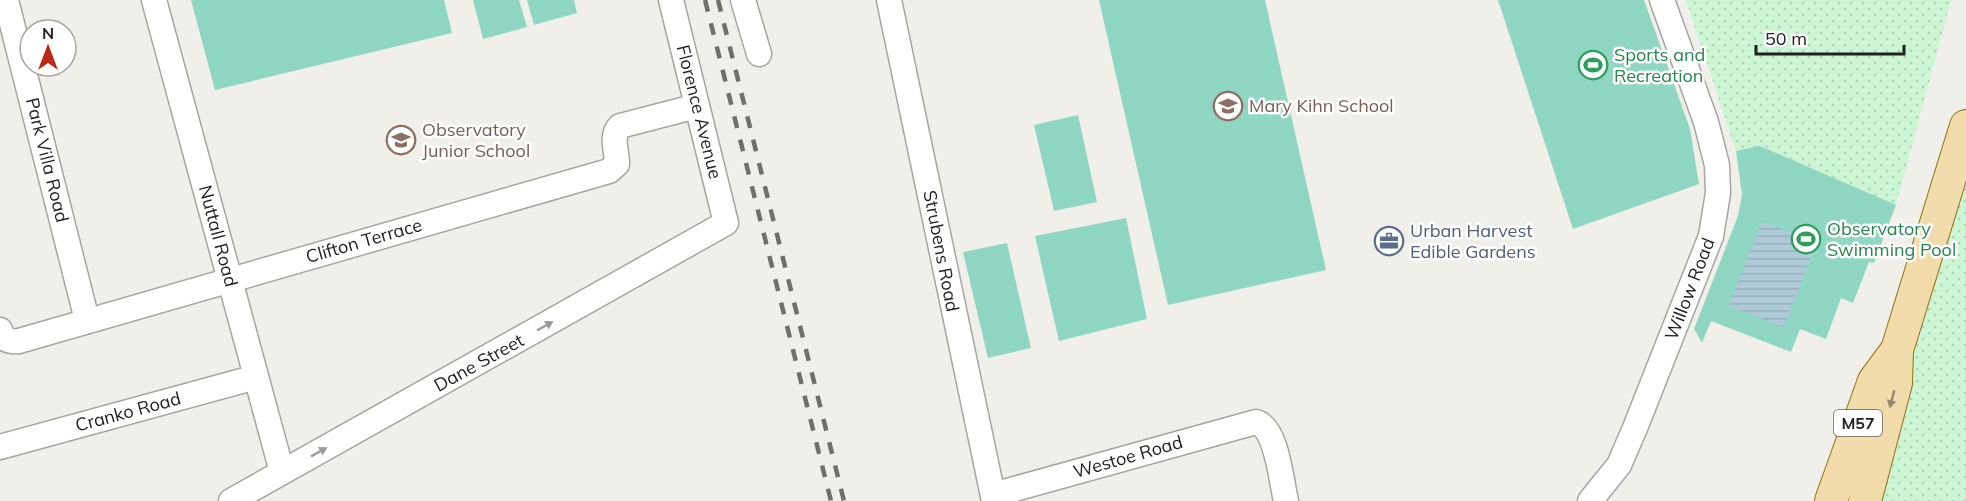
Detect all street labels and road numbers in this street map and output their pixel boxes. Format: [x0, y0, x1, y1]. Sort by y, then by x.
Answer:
street label: Florence Avenue [672, 42, 727, 181]
street label: Park Villa Road [21, 95, 74, 225]
street label: Nuttall Road [194, 182, 243, 289]
street label: Strubens Road [918, 188, 965, 314]
street label: Clifton Terrace [303, 213, 425, 268]
street label: Willow Road [1660, 235, 1720, 343]
street label: Dane Street [430, 328, 528, 397]
street label: Cranko Road [73, 386, 183, 437]
road number: M57 [1834, 410, 1882, 436]
street label: Westoe Road [1071, 430, 1185, 483]

